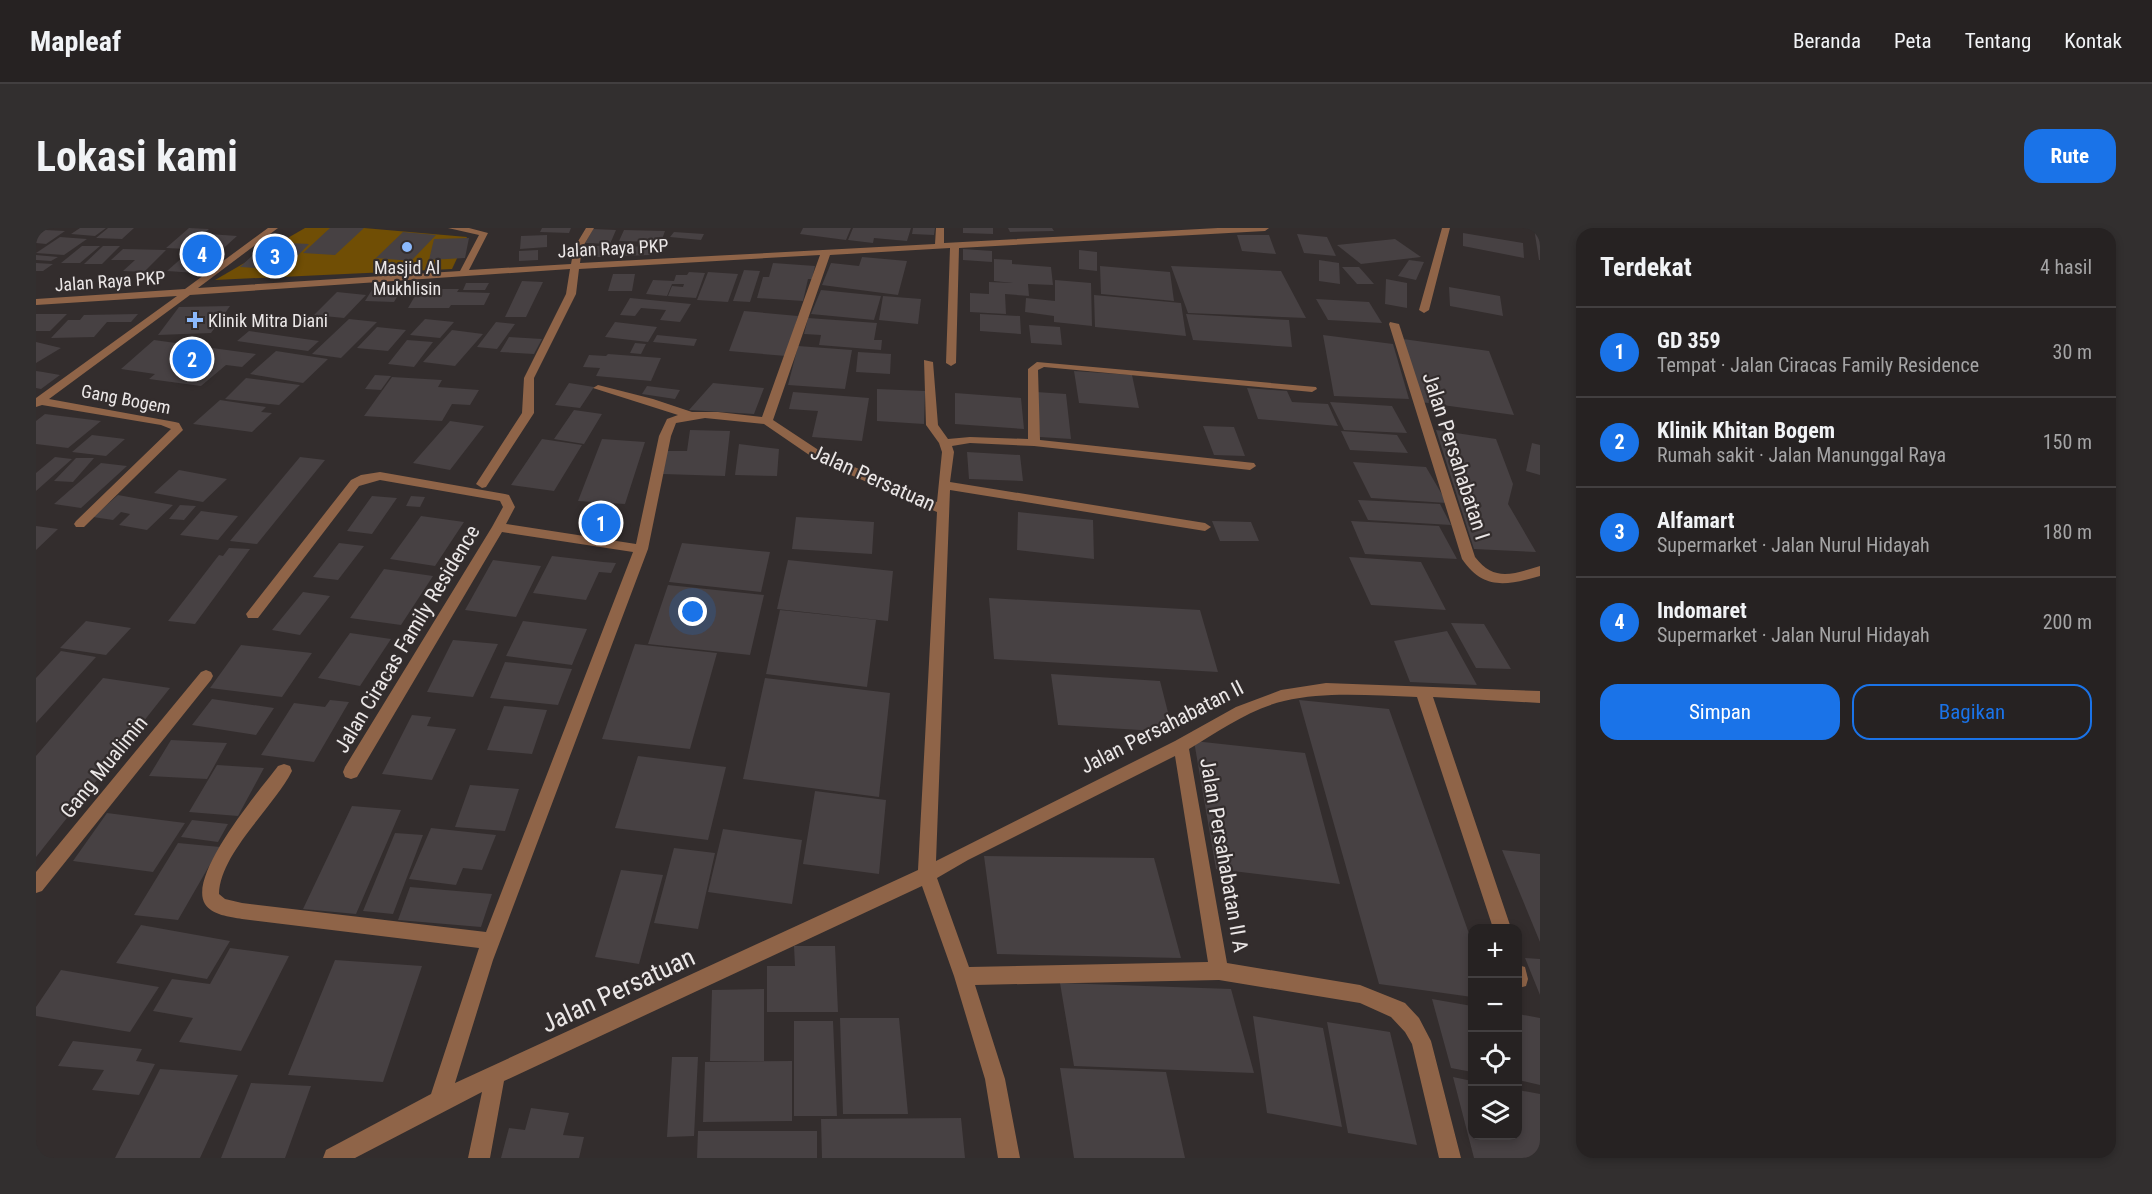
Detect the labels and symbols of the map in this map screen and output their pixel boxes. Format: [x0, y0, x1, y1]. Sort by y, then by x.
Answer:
pin: 4 [182, 231, 222, 276]
pin: 3 [256, 234, 294, 279]
street label: Jalan Raya PKP [557, 235, 669, 261]
marker: Masjid Al Mukhlisin [400, 240, 414, 254]
place label: Masjid Al Mukhlisin [373, 257, 441, 299]
street label: Jalan Raya PKP [54, 267, 166, 295]
place label: Klinik Mitra Diani [208, 310, 328, 331]
marker: Klinik Mitra Diani [186, 311, 204, 329]
pin: 2 [172, 336, 212, 382]
street label: Jalan Persahabatan I [1418, 369, 1494, 543]
street label: Gang Bogem [79, 380, 173, 418]
street label: Jalan Persatuan [807, 440, 939, 516]
pin: 1 [582, 500, 620, 546]
street label: Jalan Ciracas Family Residence [329, 521, 485, 757]
your location [678, 597, 707, 626]
street label: Jalan Persahabatan II [1076, 675, 1248, 779]
street label: Gang Mualimin [56, 711, 152, 823]
street label: Jalan Persahabatan II A [1195, 756, 1253, 954]
street label: Jalan Persatuan [536, 941, 700, 1039]

